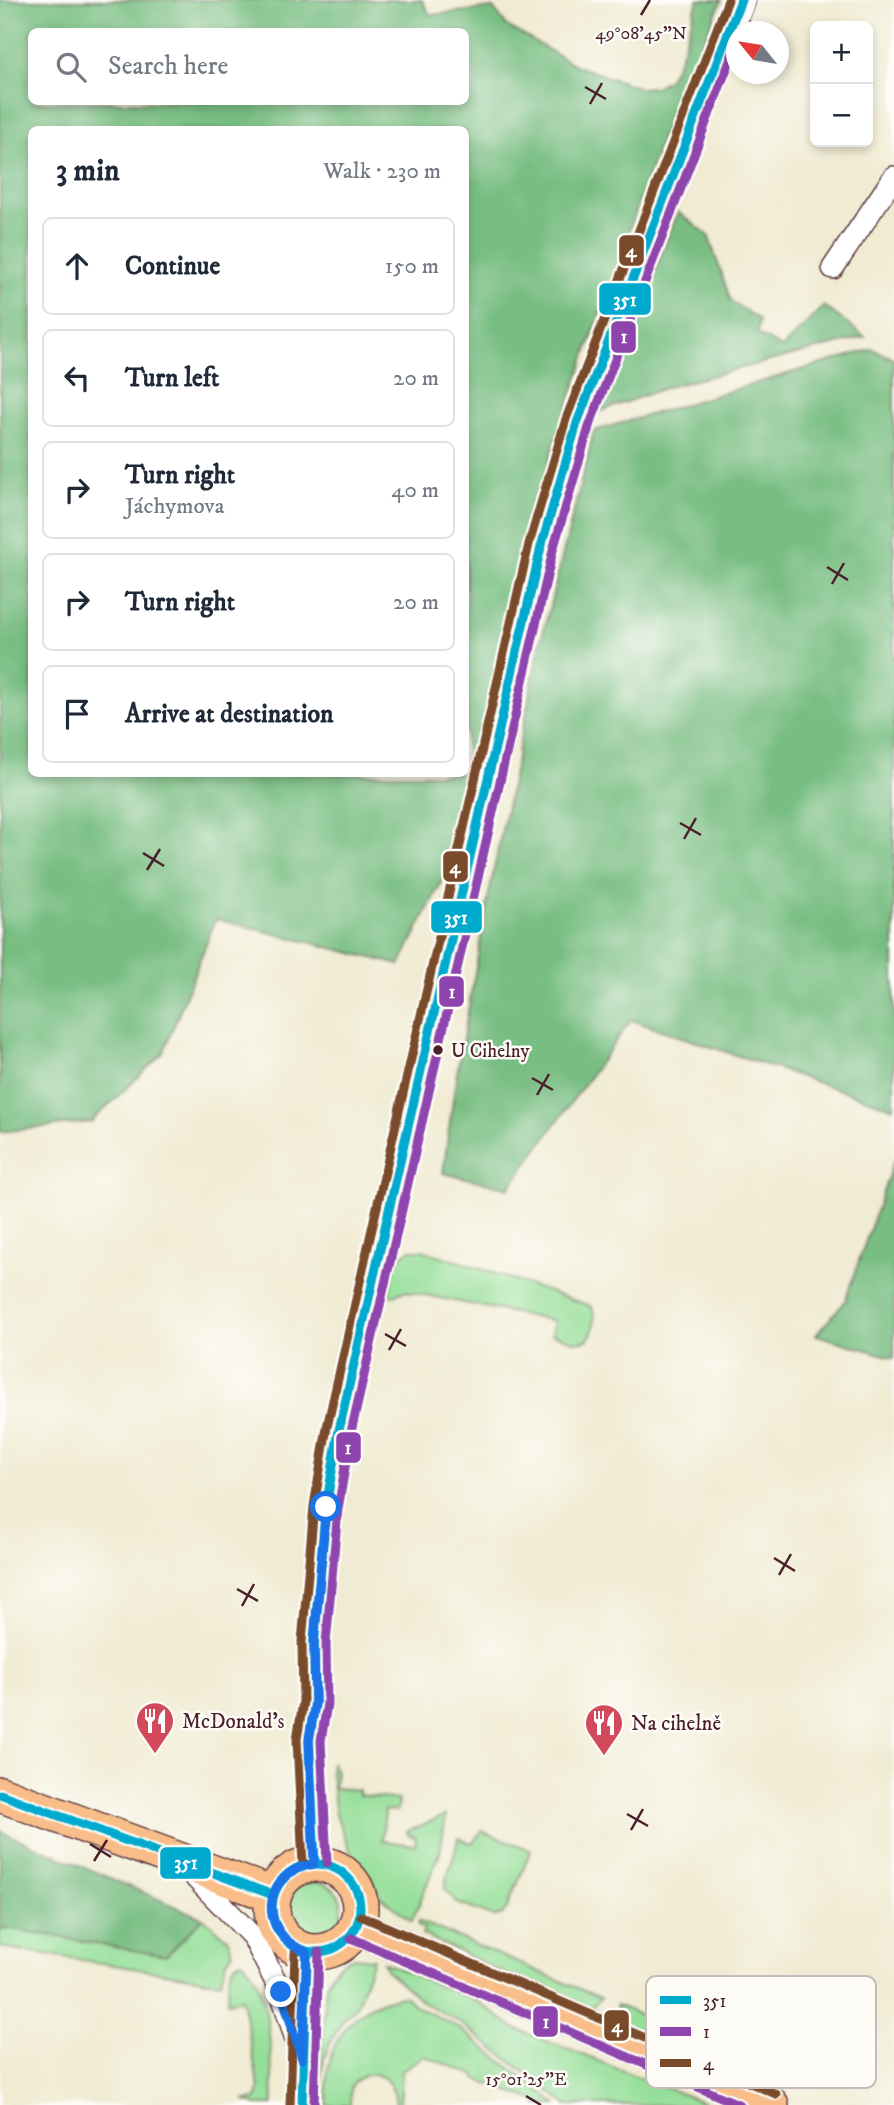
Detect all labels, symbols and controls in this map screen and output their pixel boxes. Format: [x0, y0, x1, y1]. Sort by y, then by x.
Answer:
north arrow [726, 21, 789, 84]
map controls [810, 21, 873, 147]
button: + [810, 21, 873, 84]
text: 49°08'45"N [595, 23, 687, 45]
search box [28, 28, 469, 105]
icon: search [52, 48, 90, 86]
text: Search here [108, 50, 228, 83]
button: − [810, 84, 873, 147]
text: 3 min [56, 153, 120, 190]
text: Walk · 230 m [323, 157, 441, 186]
line badge: 4 [618, 234, 645, 267]
text: 4 [626, 240, 638, 263]
icon: ahead [58, 247, 96, 285]
text: Continue [125, 250, 220, 283]
text: 150 m [385, 252, 439, 281]
line badge: 351 [598, 282, 652, 316]
text: 351 [613, 289, 637, 312]
line badge: 1 [610, 320, 637, 354]
text: 1 [621, 326, 628, 349]
icon: left [58, 359, 96, 397]
text: Turn left [125, 362, 219, 395]
text: 20 m [393, 364, 439, 393]
text: Turn right [125, 459, 235, 492]
icon: right [58, 471, 96, 509]
text: 40 m [391, 476, 439, 505]
text: Jáchymova [125, 492, 224, 521]
icon: right [58, 583, 96, 621]
text: Turn right [125, 586, 235, 619]
text: 20 m [393, 588, 439, 617]
icon: arrive [58, 695, 96, 733]
text: Arrive at destination [125, 698, 334, 731]
line badge: 4 [442, 850, 469, 883]
text: 4 [450, 856, 462, 879]
line badge: 351 [430, 900, 483, 934]
text: 351 [444, 907, 468, 930]
line badge: 1 [438, 975, 465, 1008]
text: 1 [449, 981, 456, 1004]
place label: U Cihelny [451, 1040, 530, 1063]
marker: U Cihelny [431, 1043, 445, 1057]
line badge: 1 [335, 1431, 362, 1464]
text: 1 [345, 1437, 352, 1460]
route start [310, 1491, 341, 1522]
restaurant icon: McDonald's [134, 1700, 176, 1755]
restaurant icon: Na cihelně [583, 1702, 625, 1757]
place label: McDonald's [182, 1709, 285, 1735]
place label: Na cihelně [631, 1711, 721, 1737]
line badge: 351 [159, 1846, 212, 1880]
text: 351 [174, 1852, 198, 1875]
route end [265, 1976, 296, 2007]
legend [646, 1976, 876, 2088]
text: 351 [703, 1990, 727, 2013]
line badge: 1 [532, 2005, 559, 2038]
line badge: 4 [603, 2009, 630, 2042]
text: 1 [543, 2011, 550, 2034]
text: 4 [612, 2015, 624, 2038]
text: 1 [703, 2021, 710, 2044]
text: 4 [703, 2053, 715, 2076]
text: 15°01'25"E [485, 2069, 567, 2091]

